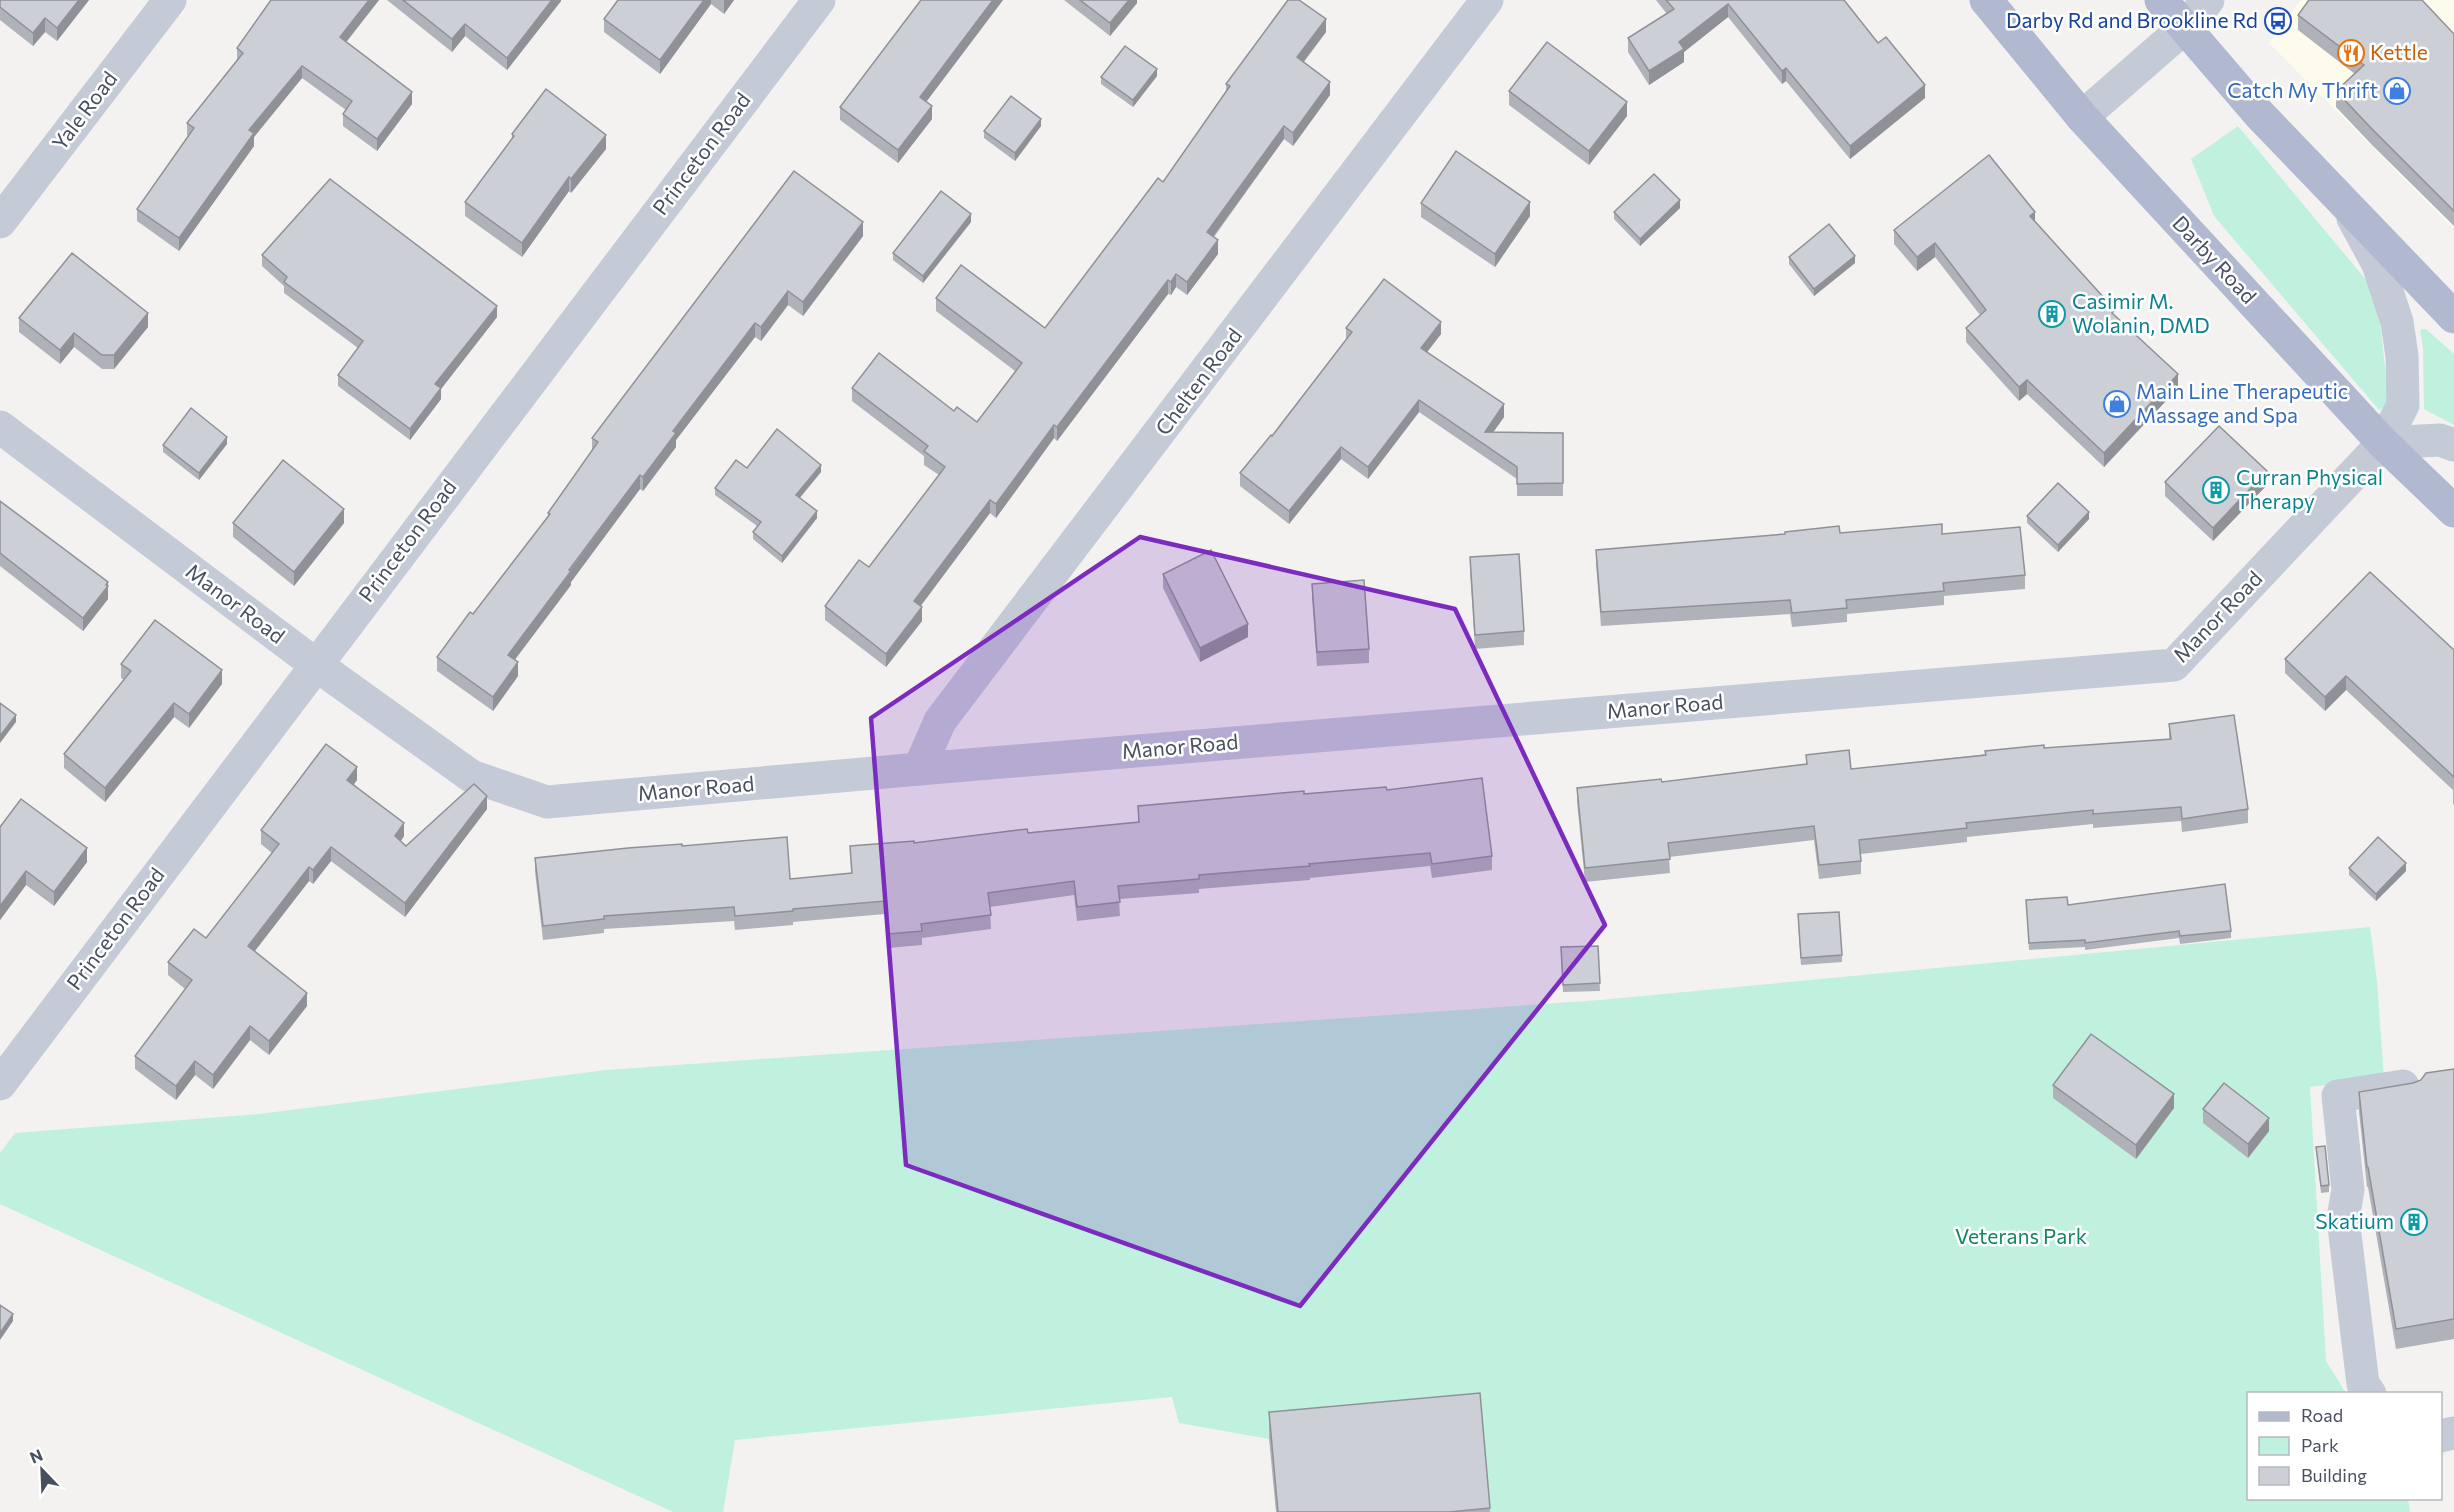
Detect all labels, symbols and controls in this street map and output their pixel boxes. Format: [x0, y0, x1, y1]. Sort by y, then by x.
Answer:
bus stop icon: Darby Rd and Brookline Rd [2263, 6, 2293, 36]
place label: Darby Rd and Brookline Rd [2006, 7, 2258, 32]
restaurant icon: Kettle [2336, 38, 2366, 68]
place label: Kettle [2370, 39, 2428, 64]
street label: Yale Road [46, 66, 121, 154]
shop icon: Catch My Thrift [2382, 76, 2412, 106]
place label: Catch My Thrift [2227, 77, 2378, 102]
street label: Princeton Road [647, 87, 755, 219]
street label: Darby Road [2168, 210, 2262, 308]
place label: Casimir M. Wolanin, DMD [2072, 288, 2210, 337]
building icon: Casimir M. Wolanin, DMD [2037, 299, 2067, 329]
street label: Chelten Road [1149, 323, 1246, 440]
place label: Main Line Therapeutic Massage and Spa [2136, 378, 2348, 427]
shop icon: Main Line Therapeutic Massage and Spa [2102, 389, 2132, 419]
place label: Curran Physical Therapy [2236, 464, 2383, 513]
street label: Princeton Road [353, 474, 461, 606]
building icon: Curran Physical Therapy [2201, 475, 2231, 505]
street label: Manor Road [182, 558, 290, 648]
street label: Manor Road [2167, 565, 2267, 667]
street label: Manor Road [1606, 688, 1724, 723]
street label: Manor Road [1121, 728, 1239, 763]
street label: Manor Road [637, 770, 755, 805]
street label: Princeton Road [61, 862, 169, 994]
building icon: Skatium [2399, 1207, 2429, 1237]
place label: Skatium [2315, 1208, 2394, 1233]
park label: Veterans Park [1955, 1223, 2087, 1248]
legend [2247, 1392, 2442, 1500]
text: Road [2301, 1404, 2343, 1426]
text: Park [2301, 1434, 2339, 1456]
north arrow [12, 1440, 72, 1500]
text: N [27, 1445, 45, 1467]
text: Building [2301, 1464, 2367, 1486]

